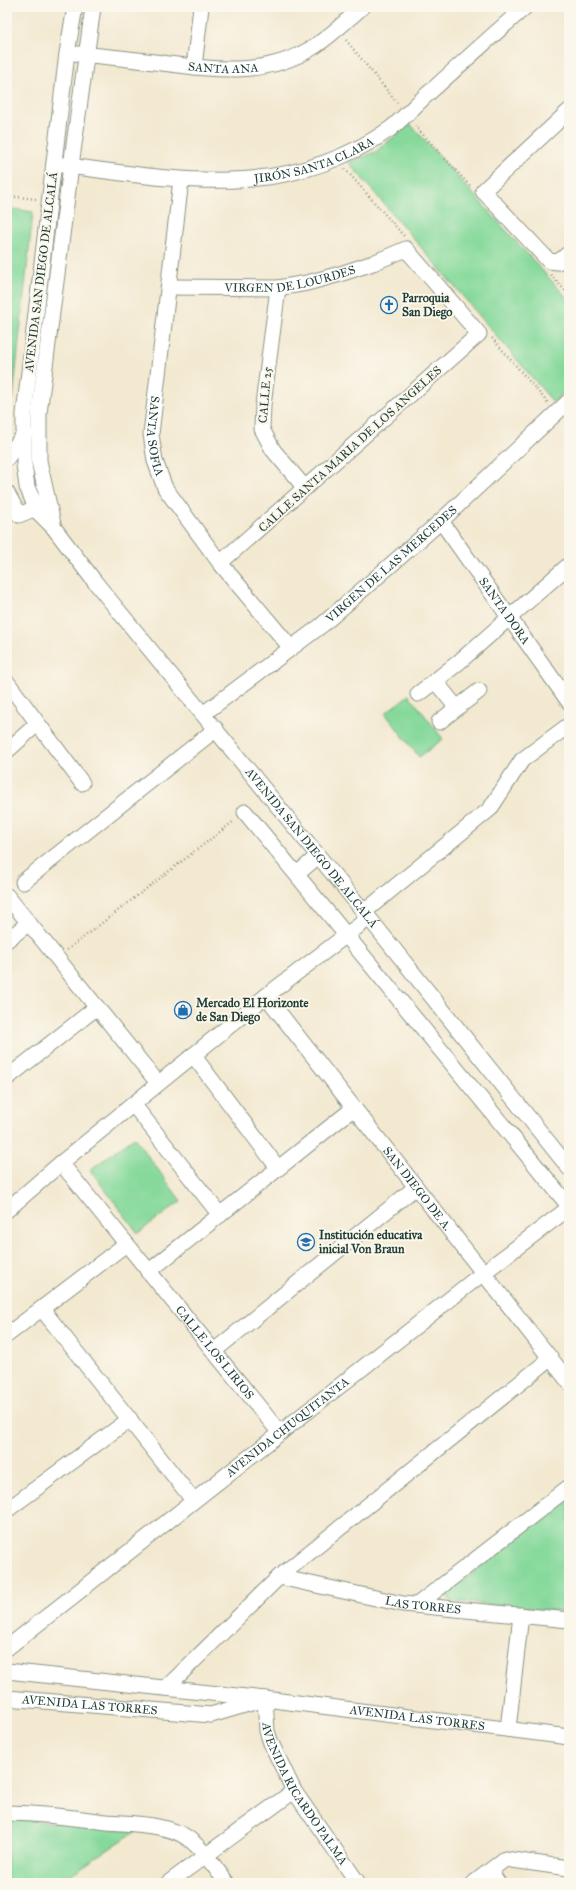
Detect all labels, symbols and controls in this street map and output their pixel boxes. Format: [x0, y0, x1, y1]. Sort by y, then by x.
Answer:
street label: SANTA ANA [187, 59, 259, 76]
street label: JIRÓN SANTA CLARA [251, 134, 376, 187]
street label: AVENIDA SAN DIEGO DE ALCALÁ [21, 171, 60, 374]
street label: VIRGEN DE LOURDES [223, 262, 357, 295]
place label: Parroquia San Diego [402, 291, 453, 320]
church icon: Parroquia San Diego [379, 295, 399, 315]
street label: CALLE SANTA MARIA DE LOS ANGELES [256, 363, 445, 535]
street label: CALLE 25 [256, 366, 274, 424]
street label: SANTA SOFIA [144, 395, 167, 478]
street label: VIRGEN DE LAS MERCEDES [322, 503, 460, 626]
street label: SANTA DORA [476, 575, 533, 647]
street label: AVENIDA SAN DIEGO DE ALCALÁ [242, 764, 382, 930]
place label: Mercado El Horizonte de San Diego [196, 996, 309, 1025]
shop icon: Mercado El Horizonte de San Diego [173, 1000, 193, 1020]
street label: SAN DIEGO DE A. [380, 1144, 454, 1233]
place label: Institución educativa inicial Von Braun [319, 1228, 423, 1256]
school or university icon: Institución educativa inicial Von Braun [296, 1232, 316, 1252]
street label: CALLE LOS LIRIOS [173, 1303, 257, 1402]
street label: AVENIDA CHUQUITANTA [222, 1374, 352, 1480]
street label: LAS TORRES [384, 1593, 462, 1617]
street label: AVENIDA LAS TORRES [20, 1692, 158, 1718]
street label: AVENIDA LAS TORRES [348, 1703, 486, 1733]
street label: AVENIDA RICARDO PALMA [259, 1721, 350, 1868]

